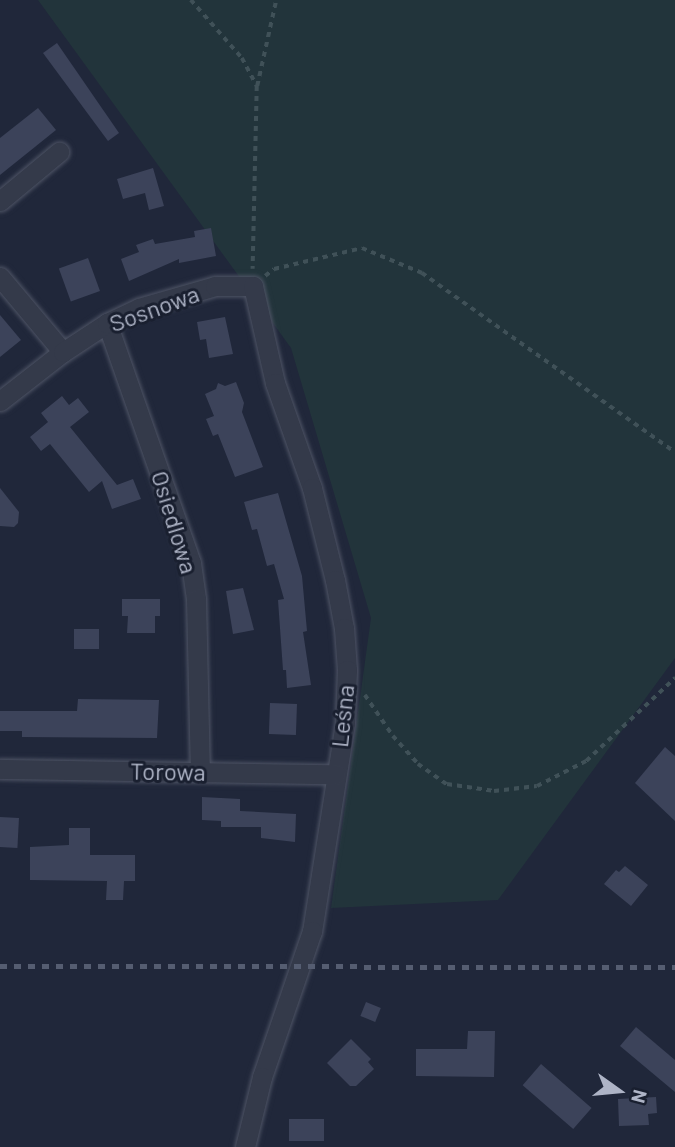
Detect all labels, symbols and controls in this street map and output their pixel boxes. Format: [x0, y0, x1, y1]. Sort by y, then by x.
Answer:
street label: Sosnowa [105, 279, 203, 337]
street label: Osiedlowa [146, 467, 204, 577]
street label: Leśna [324, 683, 360, 749]
street label: Torowa [130, 756, 206, 786]
north arrow [584, 1056, 654, 1126]
text: N [627, 1087, 653, 1106]

